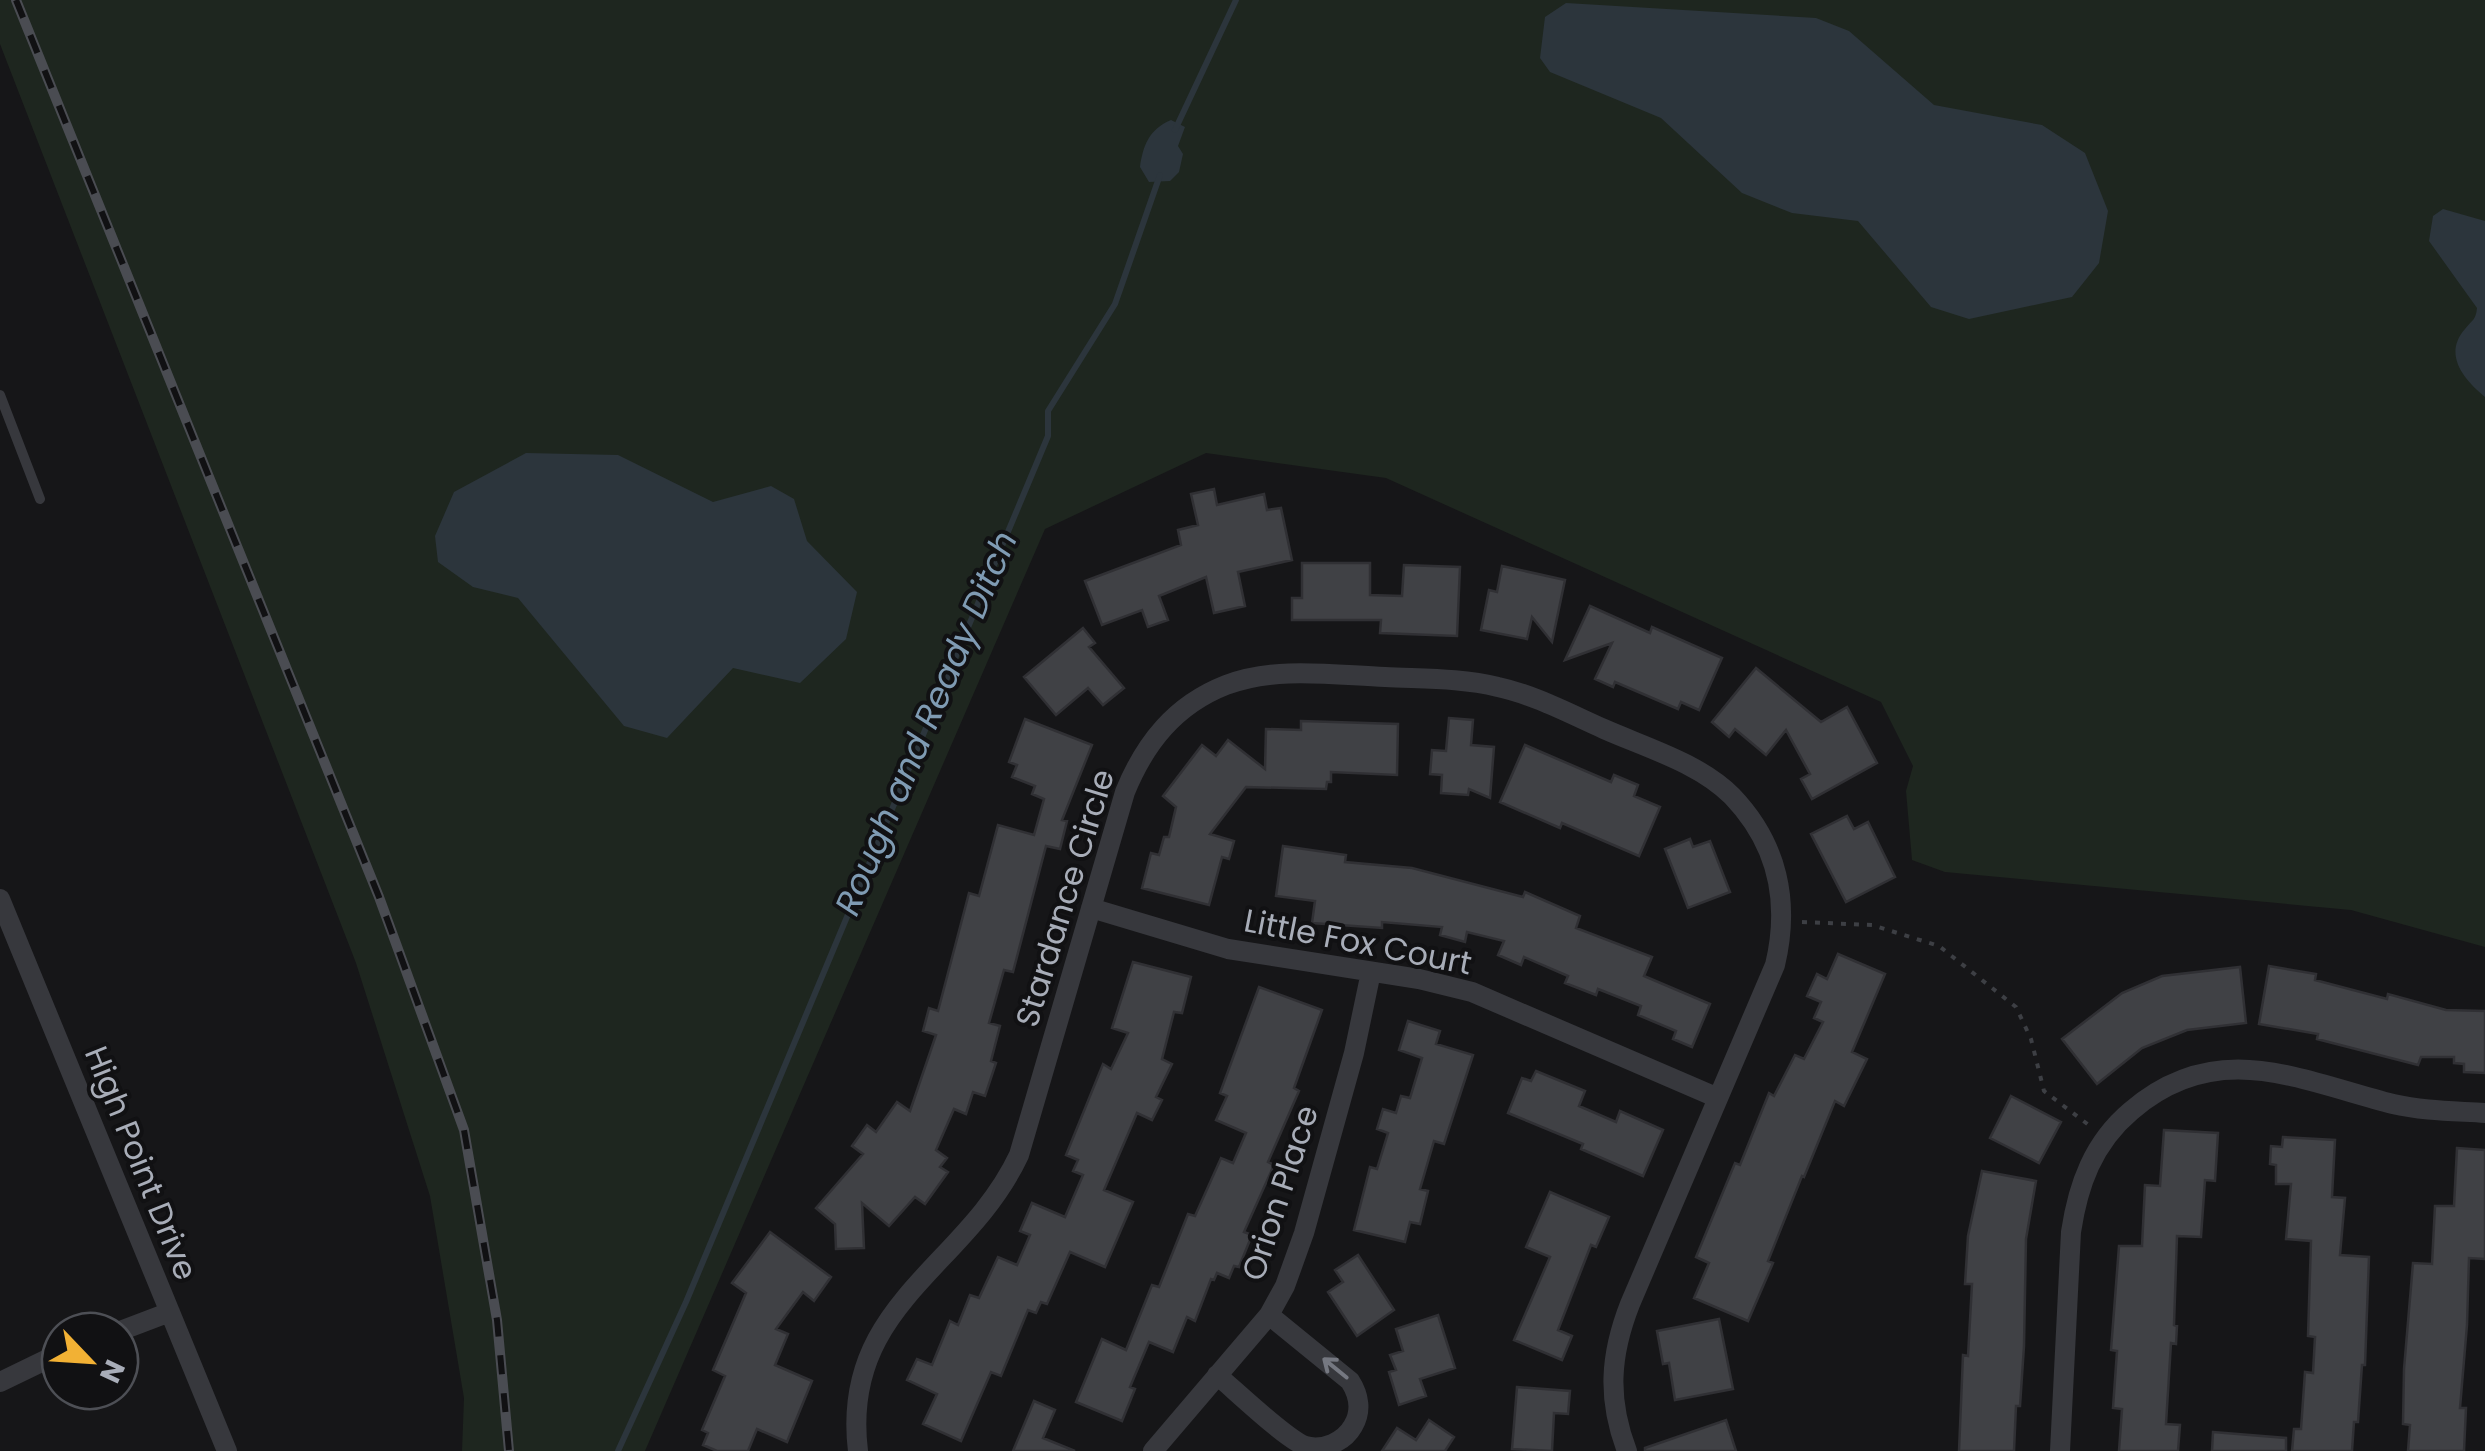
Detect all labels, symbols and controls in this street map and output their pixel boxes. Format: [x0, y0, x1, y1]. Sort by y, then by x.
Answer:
water label: Rough and Ready Ditch [822, 523, 1029, 922]
street label: Stardance Circle [1004, 764, 1125, 1032]
street label: Little Fox Court [1240, 897, 1476, 986]
street label: High Point Drive [74, 1039, 209, 1286]
street label: Orion Place [1230, 1099, 1329, 1286]
north arrow [40, 1311, 140, 1411]
text: N [90, 1354, 134, 1389]
one-way arrow [1322, 1358, 1349, 1379]

